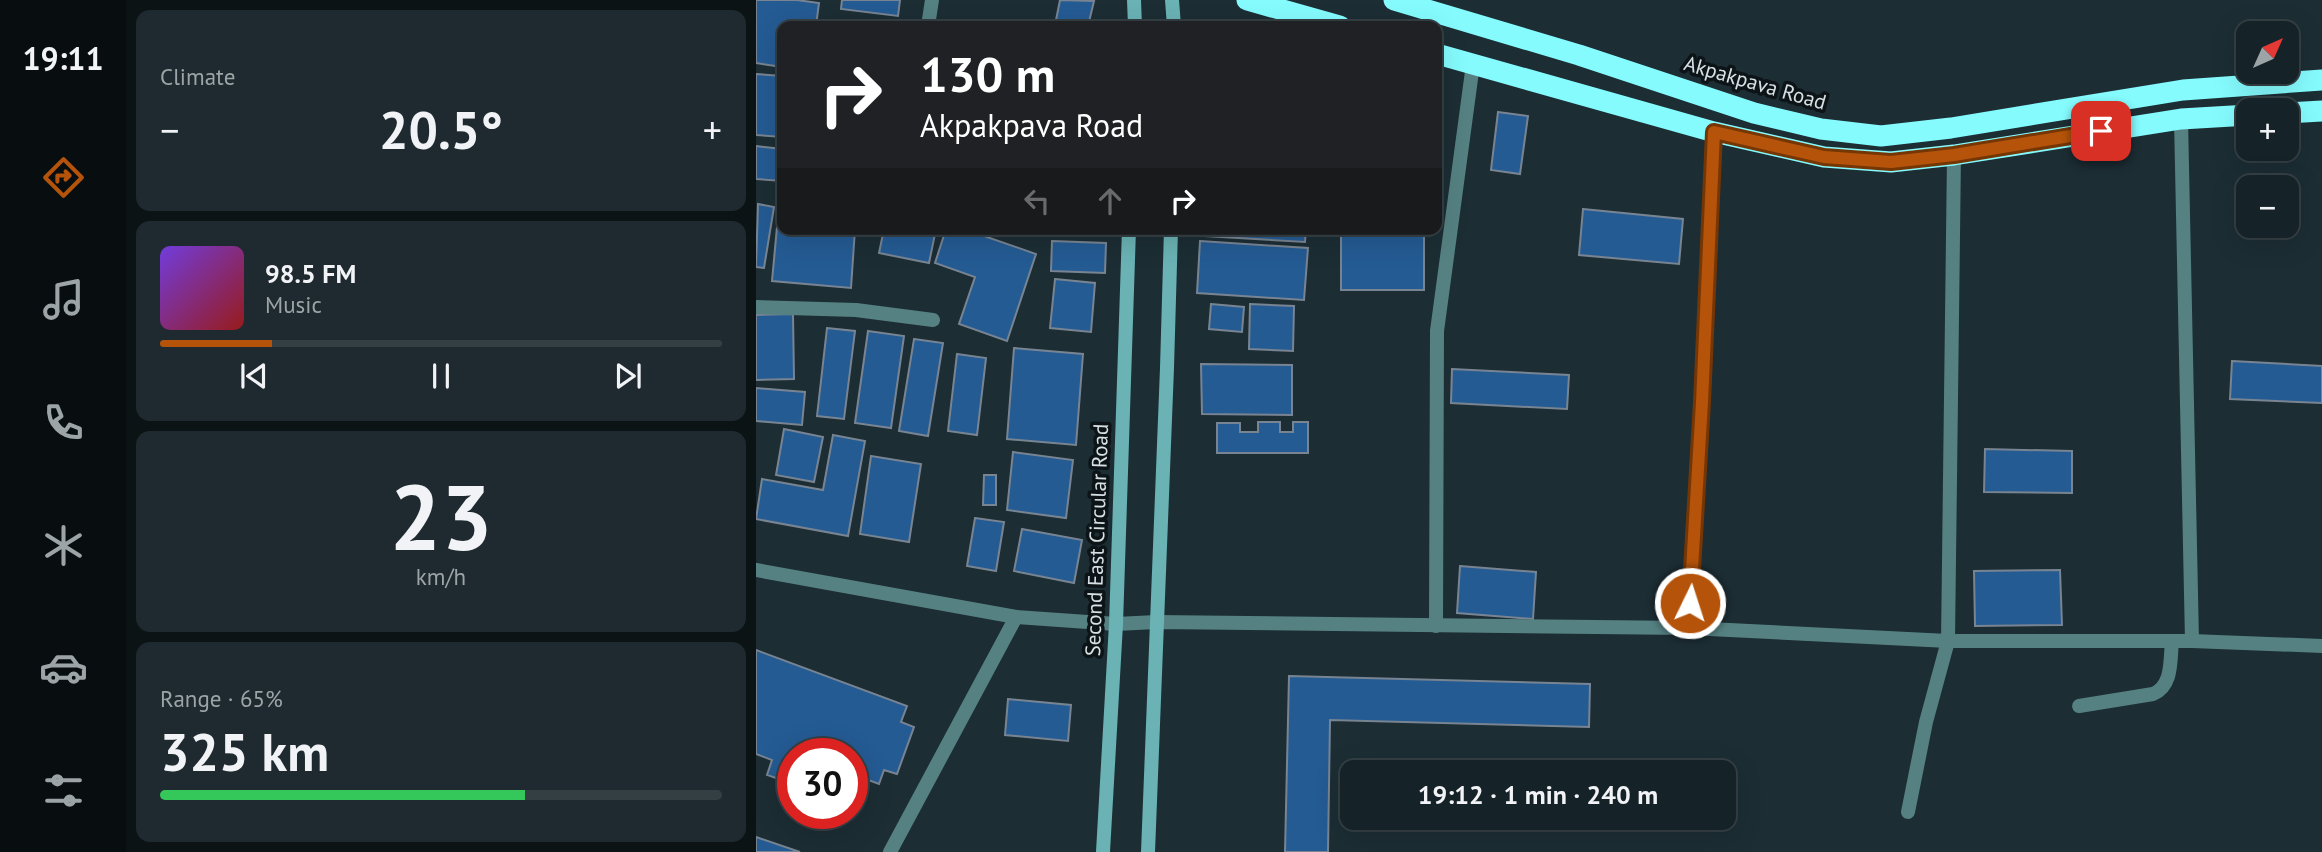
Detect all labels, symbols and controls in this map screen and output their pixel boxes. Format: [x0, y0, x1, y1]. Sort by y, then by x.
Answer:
north arrow [2236, 21, 2300, 84]
map controls [2236, 21, 2299, 238]
text: 19:11 [22, 37, 104, 79]
text: 130 m [920, 42, 1055, 106]
icon: right [805, 49, 896, 140]
street label: Akpakpava Road [1681, 49, 1829, 116]
text: Climate [160, 62, 235, 91]
text: 20.5° [379, 96, 503, 163]
button: + [2236, 98, 2299, 161]
pin [2071, 101, 2131, 161]
text: Akpakpava Road [920, 104, 1143, 146]
text: − [160, 105, 179, 154]
text: + [703, 105, 722, 154]
icon: arrive [2082, 112, 2120, 150]
icon: directions [39, 153, 88, 202]
button: − [2236, 175, 2299, 238]
icon: left [1018, 182, 1056, 220]
icon: ahead [1091, 182, 1129, 220]
icon: right [1164, 182, 1202, 220]
text: 98.5 FM [265, 257, 356, 290]
icon: music [39, 275, 88, 324]
text: Music [265, 290, 322, 319]
icon: previous [235, 357, 273, 395]
icon: pause [422, 357, 460, 395]
icon: next [609, 357, 647, 395]
icon: phone [39, 398, 88, 447]
street label: Second East Circular Road [1079, 423, 1114, 657]
text: 23 [389, 457, 493, 575]
icon: climate [39, 521, 88, 570]
text: km/h [416, 562, 466, 591]
position arrow [1653, 566, 1727, 640]
icon: car [39, 643, 88, 692]
text: Range · 65% [160, 684, 283, 713]
text: 325 km [160, 718, 329, 785]
speed limit sign: 30 [777, 738, 868, 829]
icon: filters [39, 766, 88, 815]
text: 19:12 · 1 min · 240 m [1418, 778, 1658, 811]

